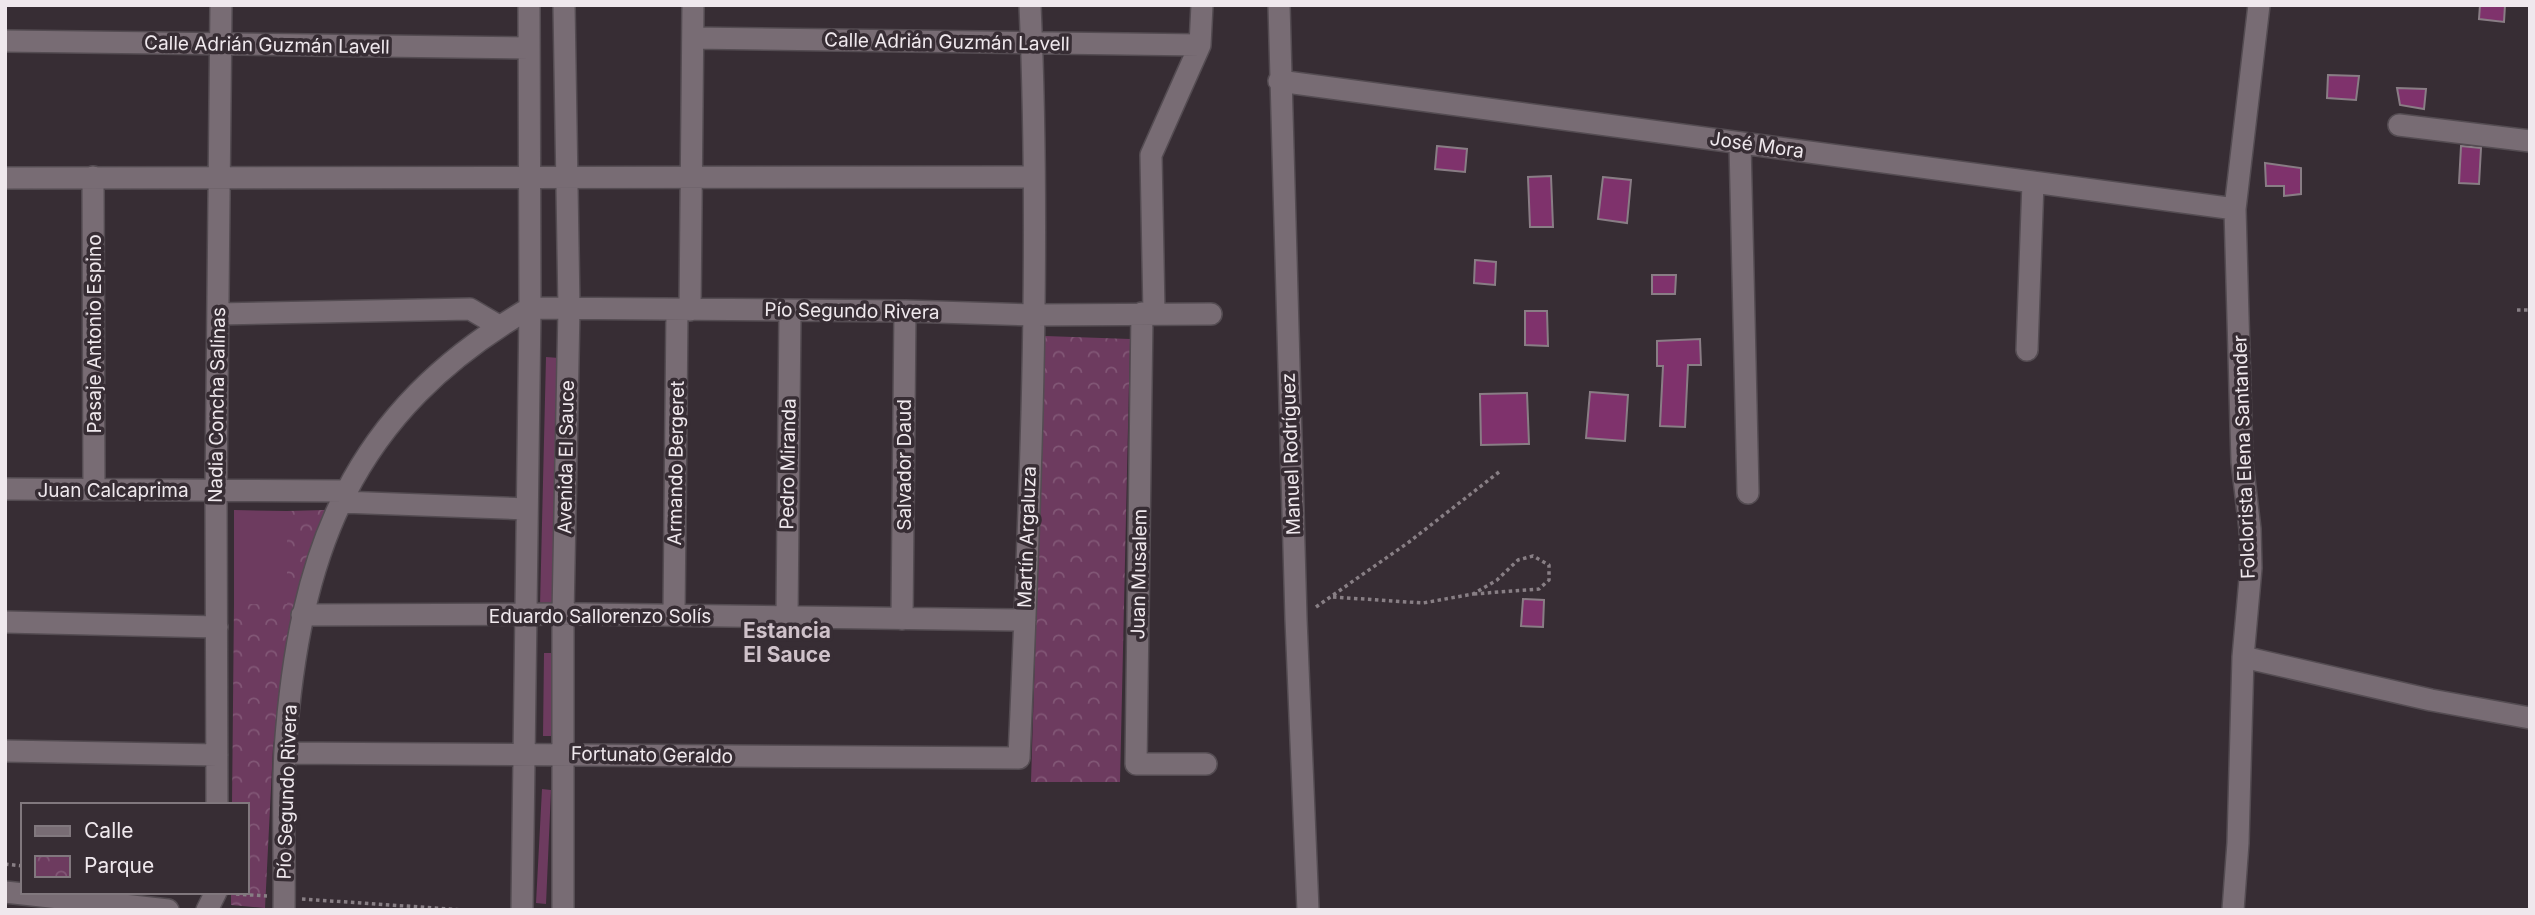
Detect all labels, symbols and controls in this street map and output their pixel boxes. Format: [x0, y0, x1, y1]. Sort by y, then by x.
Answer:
street label: Calle Adrián Guzmán Lavell [824, 28, 1070, 56]
street label: Calle Adrián Guzmán Lavell [144, 31, 390, 59]
street label: José Mora [1708, 127, 1806, 163]
street label: Pasaje Antonio Espino [83, 234, 106, 434]
street label: Pío Segundo Rivera [764, 298, 940, 324]
street label: Nadia Concha Salinas [204, 307, 230, 503]
street label: Folclorista Elena Santander [2228, 335, 2260, 579]
street label: Manuel Rodríguez [1277, 372, 1305, 536]
street label: Avenida El Sauce [553, 380, 579, 534]
street label: Armando Bergeret [663, 380, 689, 546]
street label: Pedro Miranda [775, 398, 801, 530]
street label: Salvador Daud [893, 399, 916, 531]
street label: Martín Argaluza [1013, 466, 1041, 608]
street label: Juan Calcaprima [37, 479, 189, 502]
street label: Juan Musalem [1126, 508, 1152, 640]
street label: Eduardo Sallorenzo Solís [489, 605, 711, 628]
district label: Estancia El Sauce [743, 618, 831, 667]
street label: Pío Segundo Rivera [272, 704, 302, 880]
street label: Fortunato Geraldo [571, 742, 733, 768]
legend [21, 803, 248, 894]
text: Calle [84, 818, 134, 843]
text: Parque [84, 853, 154, 878]

